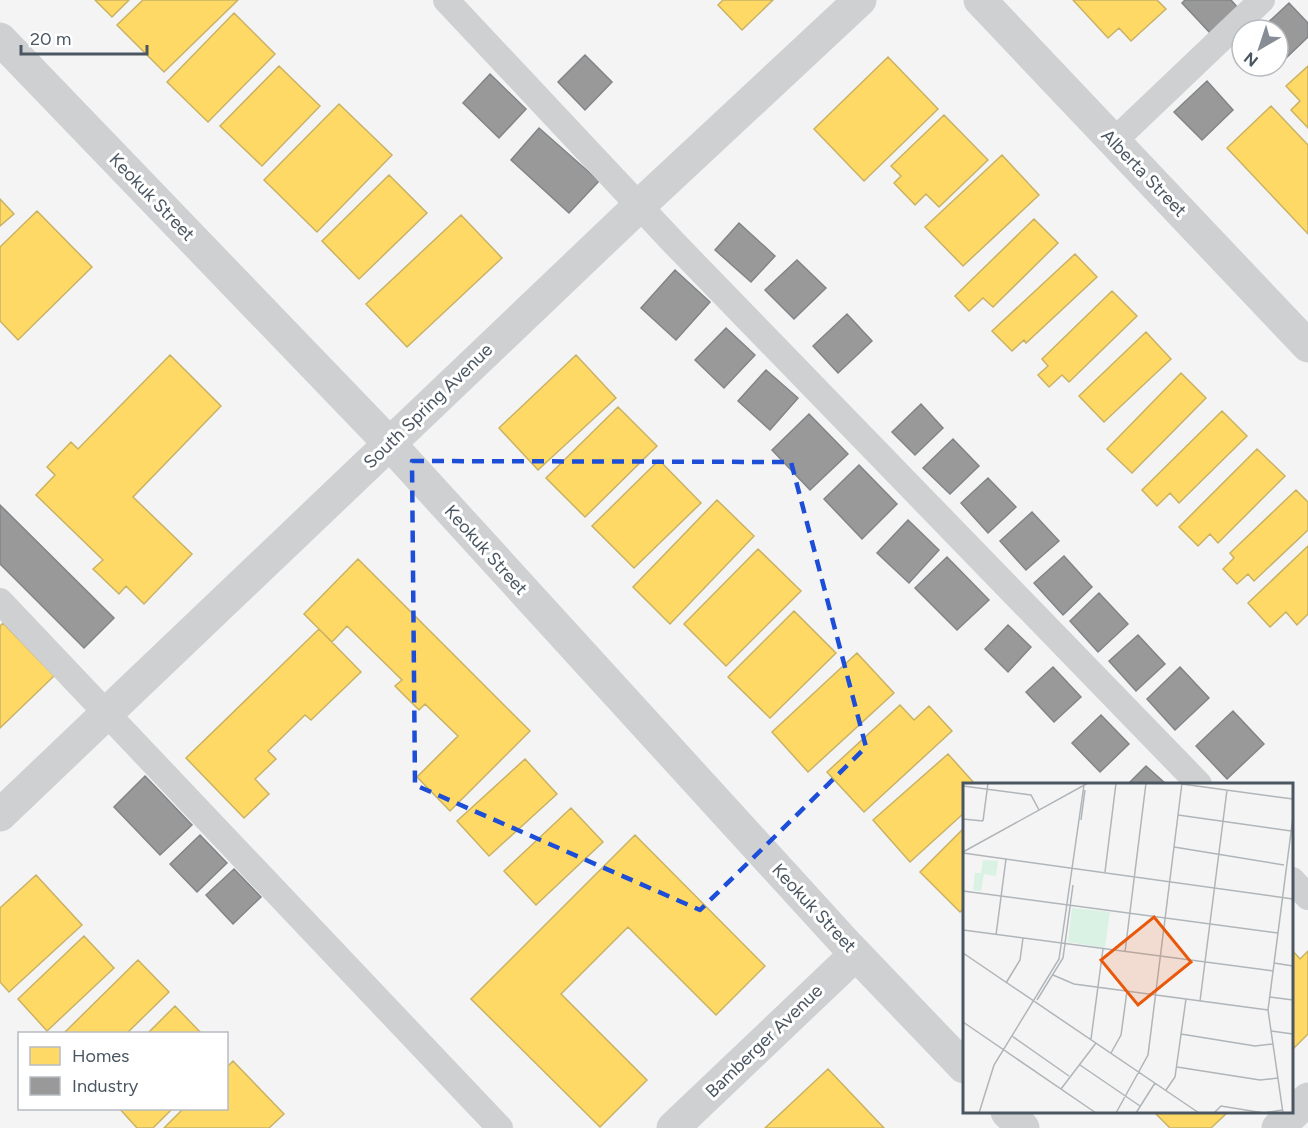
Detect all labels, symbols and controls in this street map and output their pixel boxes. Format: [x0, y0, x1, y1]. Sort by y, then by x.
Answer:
scale bar [21, 18, 147, 56]
north arrow [1230, 18, 1290, 78]
text: 20 m [30, 28, 71, 50]
text: N [1240, 48, 1262, 71]
street label: Alberta Street [1097, 125, 1191, 222]
street label: Keokuk Street [105, 149, 199, 246]
street label: South Spring Avenue [359, 339, 497, 473]
street label: Keokuk Street [440, 500, 532, 600]
inset map [963, 783, 1293, 1113]
street label: Keokuk Street [767, 859, 861, 957]
street label: Bamberger Avenue [701, 980, 827, 1102]
legend [18, 1032, 228, 1110]
text: Homes [72, 1045, 130, 1067]
text: Industry [72, 1075, 139, 1097]

